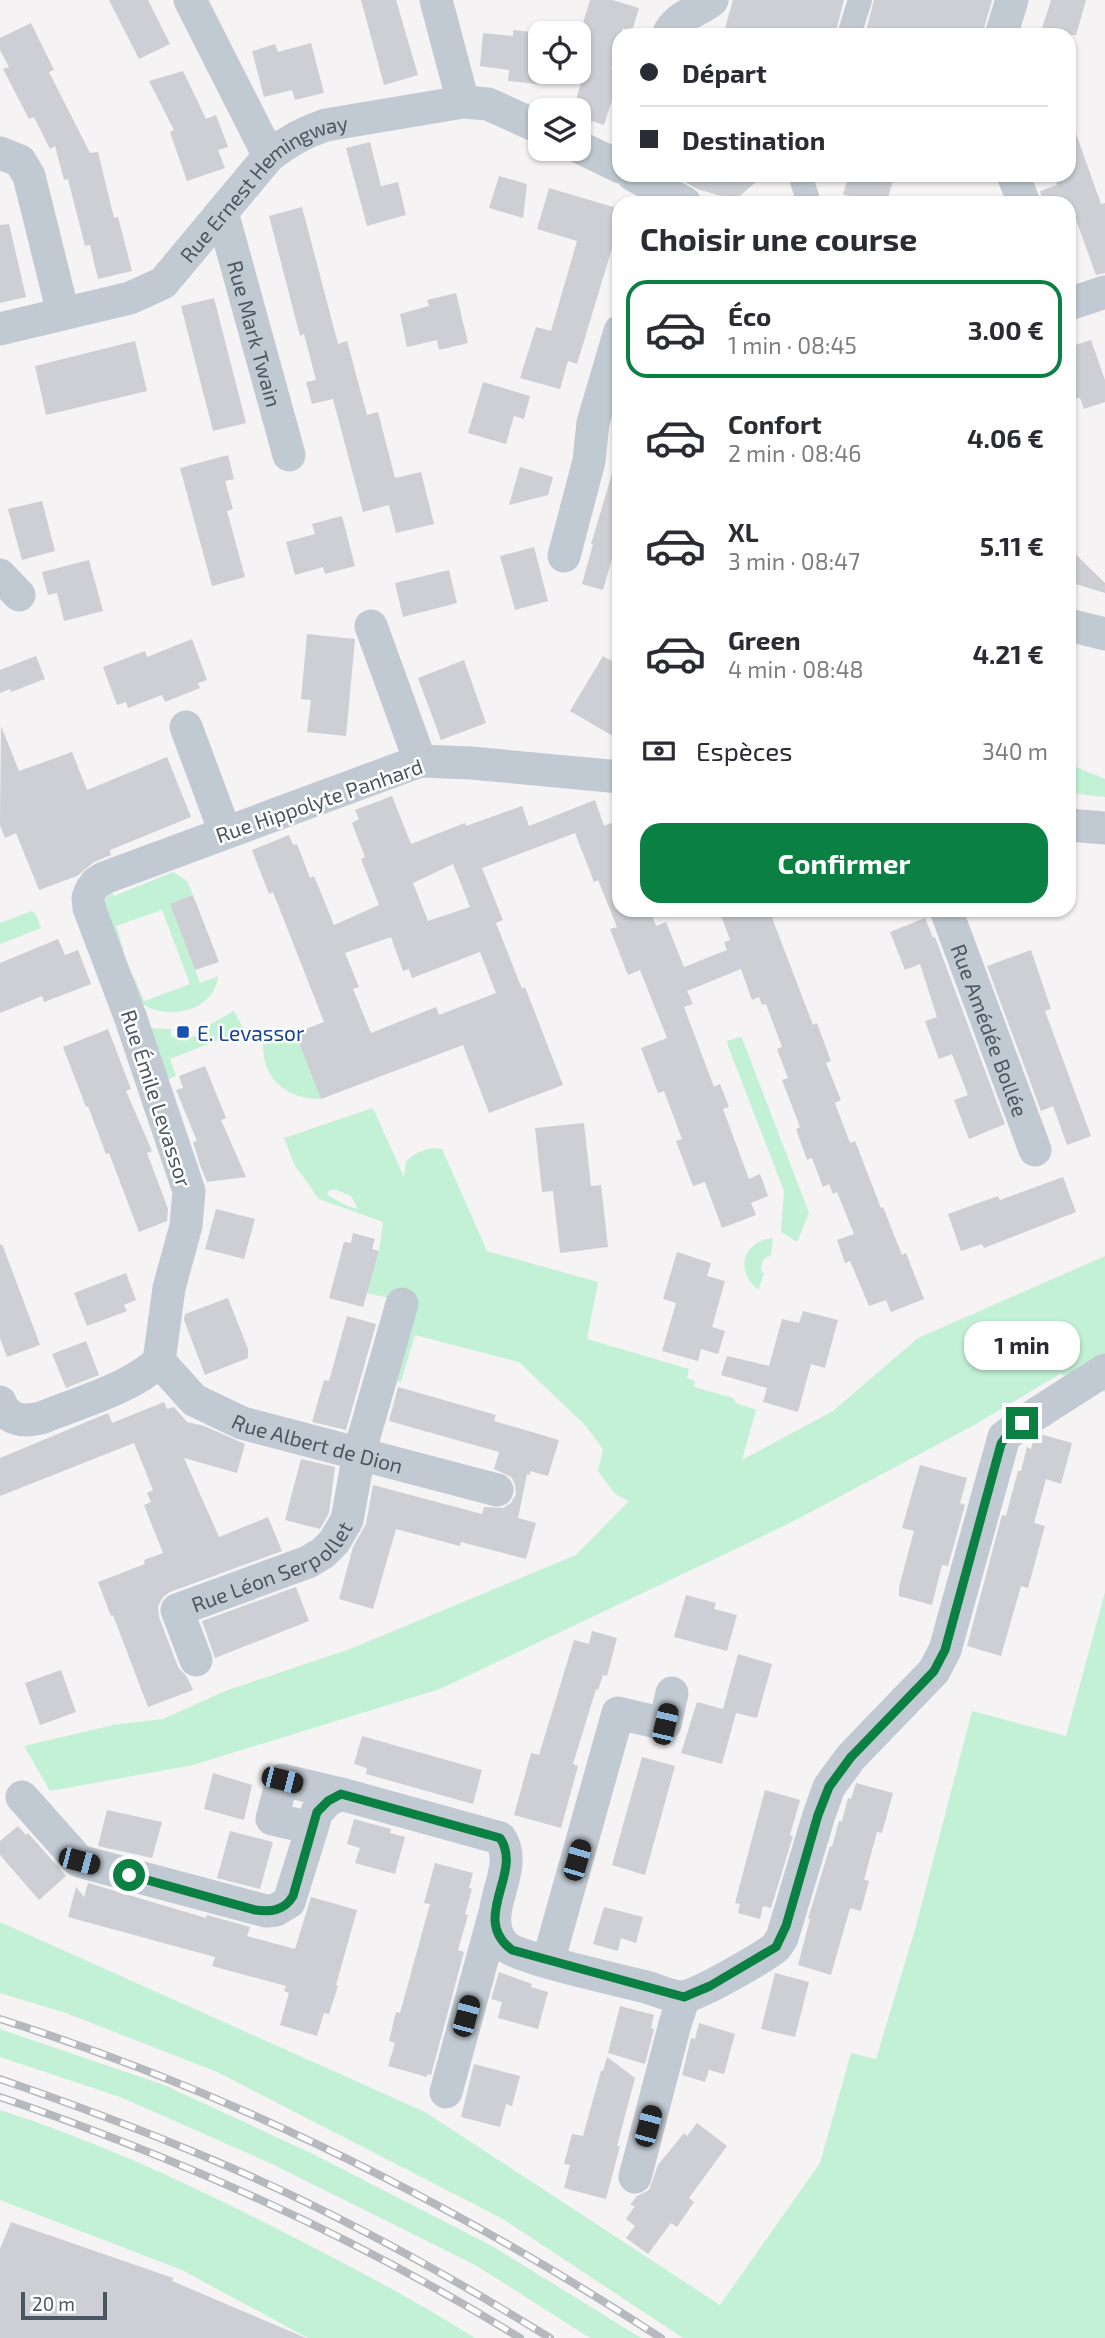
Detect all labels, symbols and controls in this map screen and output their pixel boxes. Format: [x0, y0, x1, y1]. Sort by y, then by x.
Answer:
map controls [528, 21, 591, 161]
button: locate [528, 21, 591, 84]
text: Départ [682, 57, 767, 88]
button: layers [528, 98, 591, 161]
street label: Rue Ernest Hemingway [174, 109, 350, 267]
text: Destination [682, 124, 825, 155]
text: Choisir une course [640, 219, 917, 257]
street label: Rue Mark Twain [223, 257, 288, 410]
icon: car [644, 298, 707, 361]
text: Éco [728, 300, 771, 331]
text: 3.00 € [968, 314, 1044, 345]
text: 1 min · 08:45 [728, 331, 857, 359]
icon: car [644, 406, 707, 469]
text: Confort [728, 408, 822, 439]
text: 4.06 € [967, 422, 1044, 453]
text: 2 min · 08:46 [728, 439, 862, 467]
icon: car [644, 514, 707, 577]
text: XL [728, 516, 759, 547]
text: 5.11 € [980, 530, 1044, 561]
text: 3 min · 08:47 [728, 547, 860, 575]
icon: car [644, 622, 707, 685]
text: Green [728, 624, 801, 655]
text: 4.21 € [972, 638, 1044, 669]
text: 4 min · 08:48 [728, 655, 864, 683]
icon: cash [640, 732, 678, 770]
text: Espèces [696, 735, 793, 766]
text: 340 m [982, 737, 1048, 765]
street label: Rue Hippolyte Panhard [212, 753, 426, 847]
button: Confirmer [640, 823, 1048, 903]
street label: Rue Amédée Bollée [947, 940, 1034, 1120]
street label: Rue Émile Levassor [117, 1006, 198, 1190]
place label: E. Levassor [197, 1020, 305, 1045]
marker: E. Levassor [175, 1024, 191, 1040]
callout: 1 min [964, 1322, 1080, 1370]
text: 1 min [994, 1331, 1050, 1359]
route end [1006, 1407, 1038, 1439]
street label: Rue Albert de Dion [228, 1408, 406, 1477]
street label: Rue Léon Serpollet [188, 1516, 356, 1616]
car [651, 1701, 680, 1747]
car [260, 1765, 305, 1795]
car [562, 1837, 593, 1883]
car [56, 1845, 103, 1877]
route start [113, 1859, 145, 1891]
car [451, 1993, 482, 2039]
car [633, 2103, 664, 2149]
scale bar [21, 2289, 107, 2321]
text: 20 m [32, 2292, 75, 2315]

